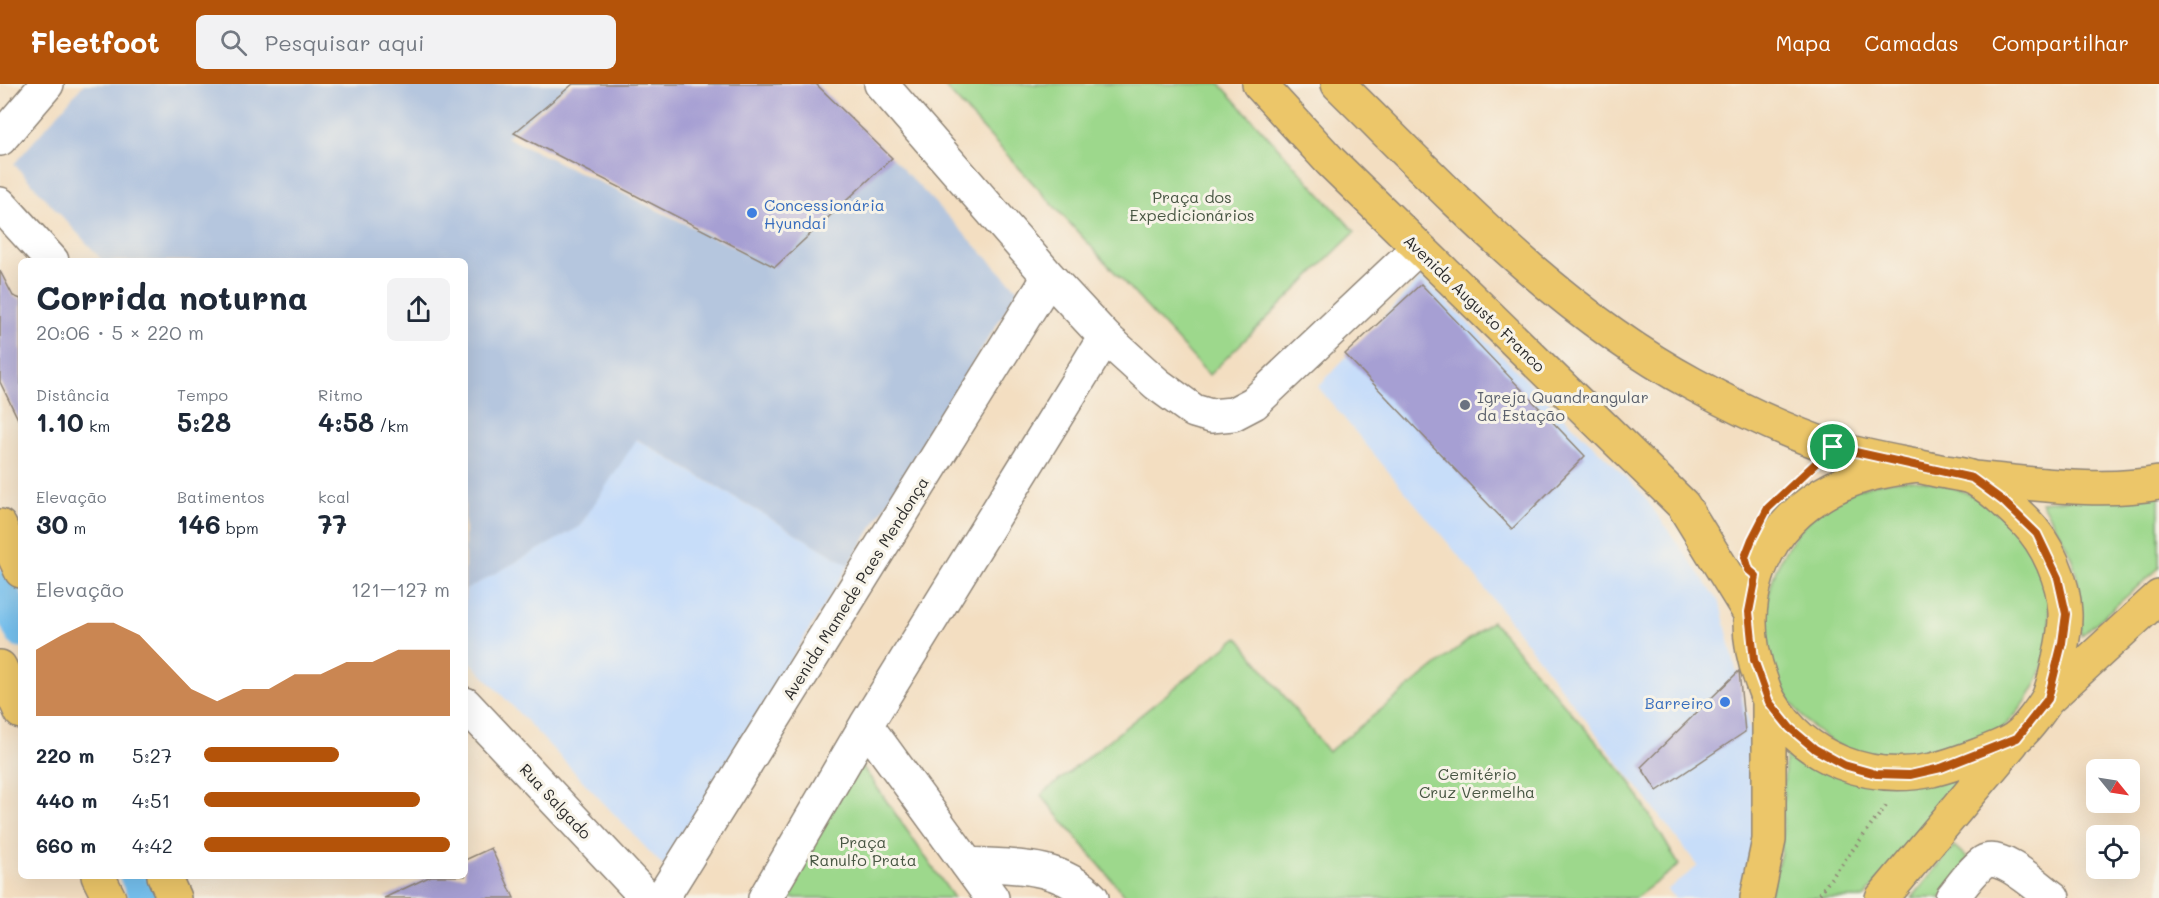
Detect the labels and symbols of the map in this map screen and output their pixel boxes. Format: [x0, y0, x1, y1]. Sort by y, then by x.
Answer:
park label: Praça dos Expedicionários [1130, 186, 1254, 225]
place label: Concessionária Hyundai [764, 194, 885, 233]
marker: Concessionária Hyundai [745, 206, 759, 220]
street label: Avenida Augusto Franco [1400, 230, 1550, 376]
place label: Igreja Quandrangular da Estação [1477, 386, 1649, 425]
marker: Igreja Quandrangular da Estação [1458, 398, 1472, 412]
pin [1807, 421, 1858, 472]
street label: Avenida Mamede Paes Mendonça [777, 472, 933, 704]
place label: Barreiro [1645, 692, 1713, 713]
marker: Barreiro [1718, 695, 1732, 709]
street label: Rua Salgado [516, 759, 596, 843]
north arrow [2086, 759, 2140, 813]
park label: Cemitério Cruz Vermelha [1419, 763, 1535, 802]
park label: Praça Ranulfo Prata [809, 831, 917, 870]

